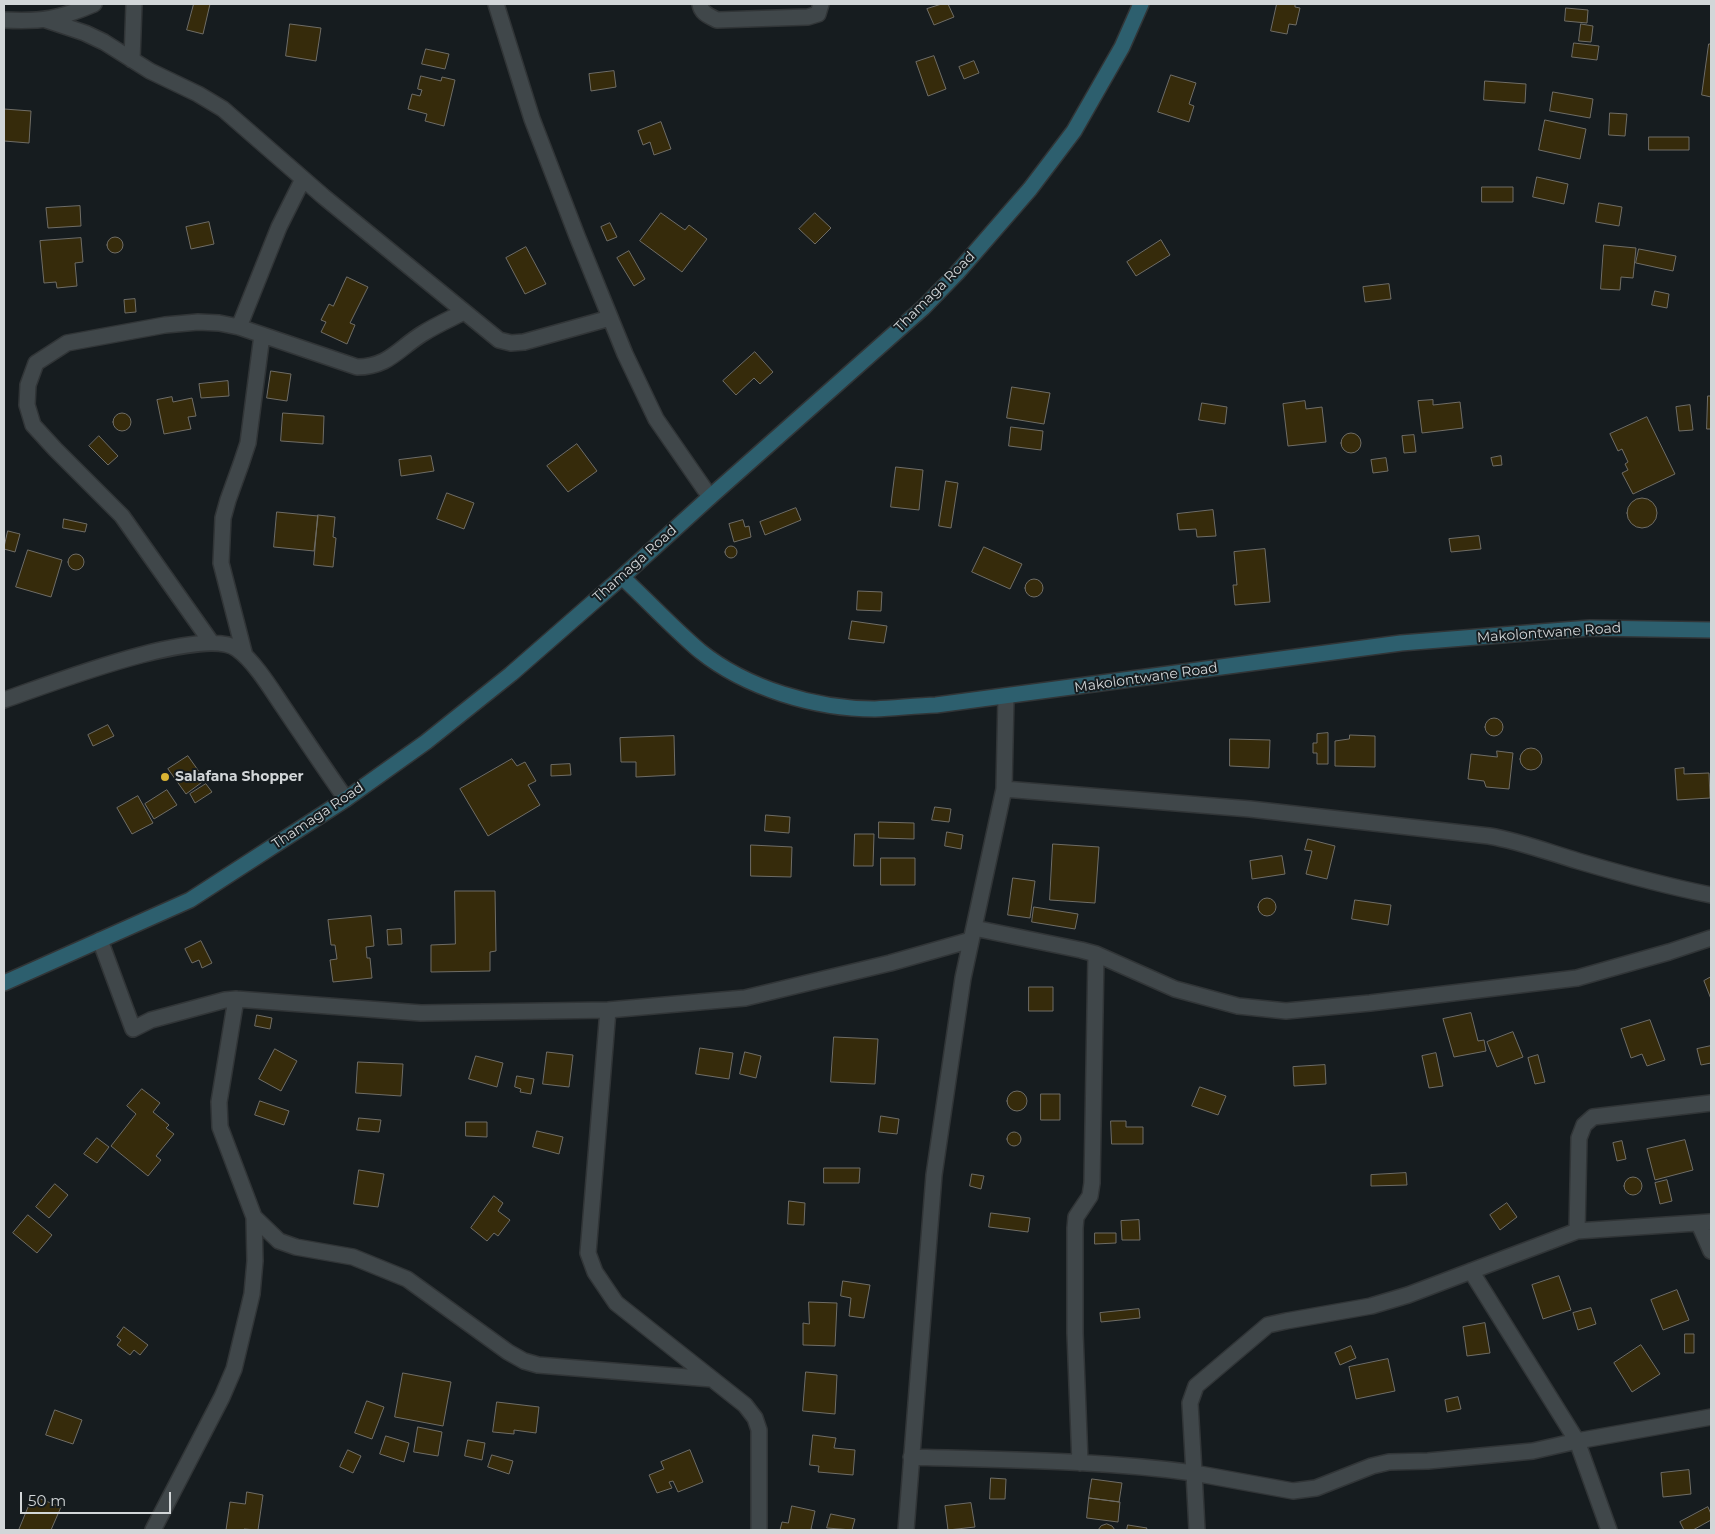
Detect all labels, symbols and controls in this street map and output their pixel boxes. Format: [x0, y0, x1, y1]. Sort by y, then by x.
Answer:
street label: Thamaga Road [891, 248, 979, 336]
street label: Thamaga Road [590, 522, 680, 606]
street label: Makolontwane Road [1476, 620, 1622, 646]
street label: Makolontwane Road [1073, 660, 1219, 696]
place label: Salafana Shopper [175, 769, 304, 785]
marker: Salafana Shopper [159, 771, 171, 783]
street label: Thamaga Road [269, 779, 367, 853]
scale bar [22, 1482, 174, 1514]
text: 50 m [28, 1491, 66, 1510]

